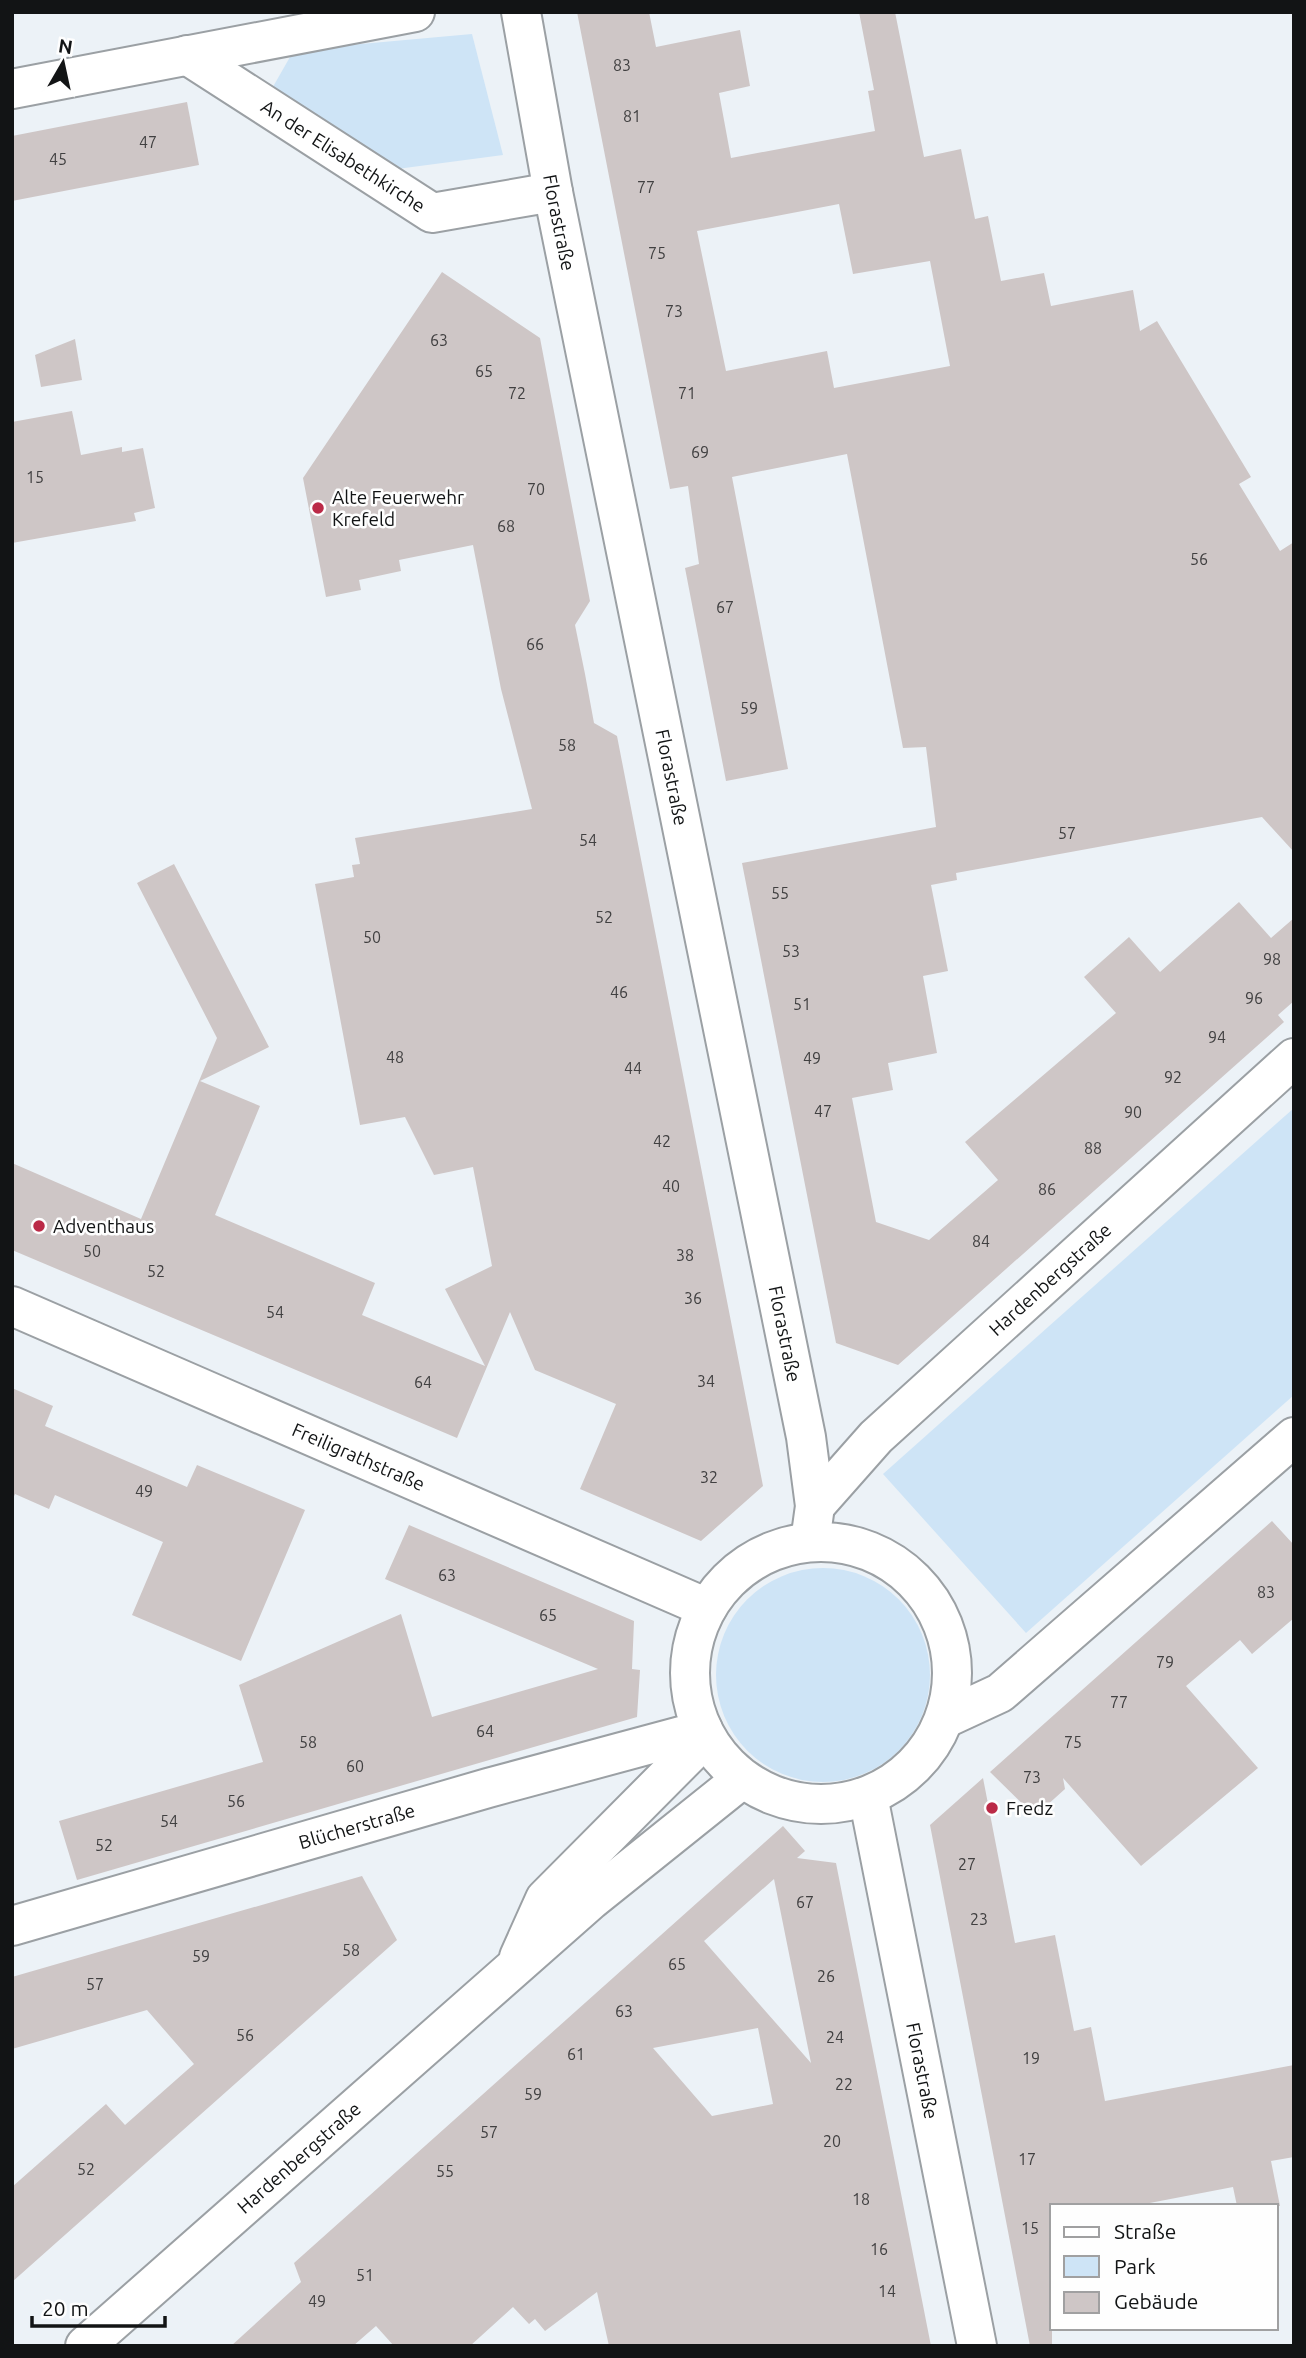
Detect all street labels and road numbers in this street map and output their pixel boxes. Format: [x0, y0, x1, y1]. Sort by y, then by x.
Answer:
street label: An der Elisabethkirche [257, 95, 429, 217]
street label: Florastraße [539, 173, 580, 273]
street label: Florastraße [651, 727, 692, 827]
street label: Hardenbergstraße [984, 1218, 1116, 1340]
street label: Florastraße [765, 1284, 806, 1384]
street label: Freiligrathstraße [289, 1418, 428, 1495]
street label: Blücherstraße [296, 1799, 417, 1853]
street label: Florastraße [902, 2021, 943, 2121]
street label: Hardenbergstraße [233, 2097, 365, 2218]

